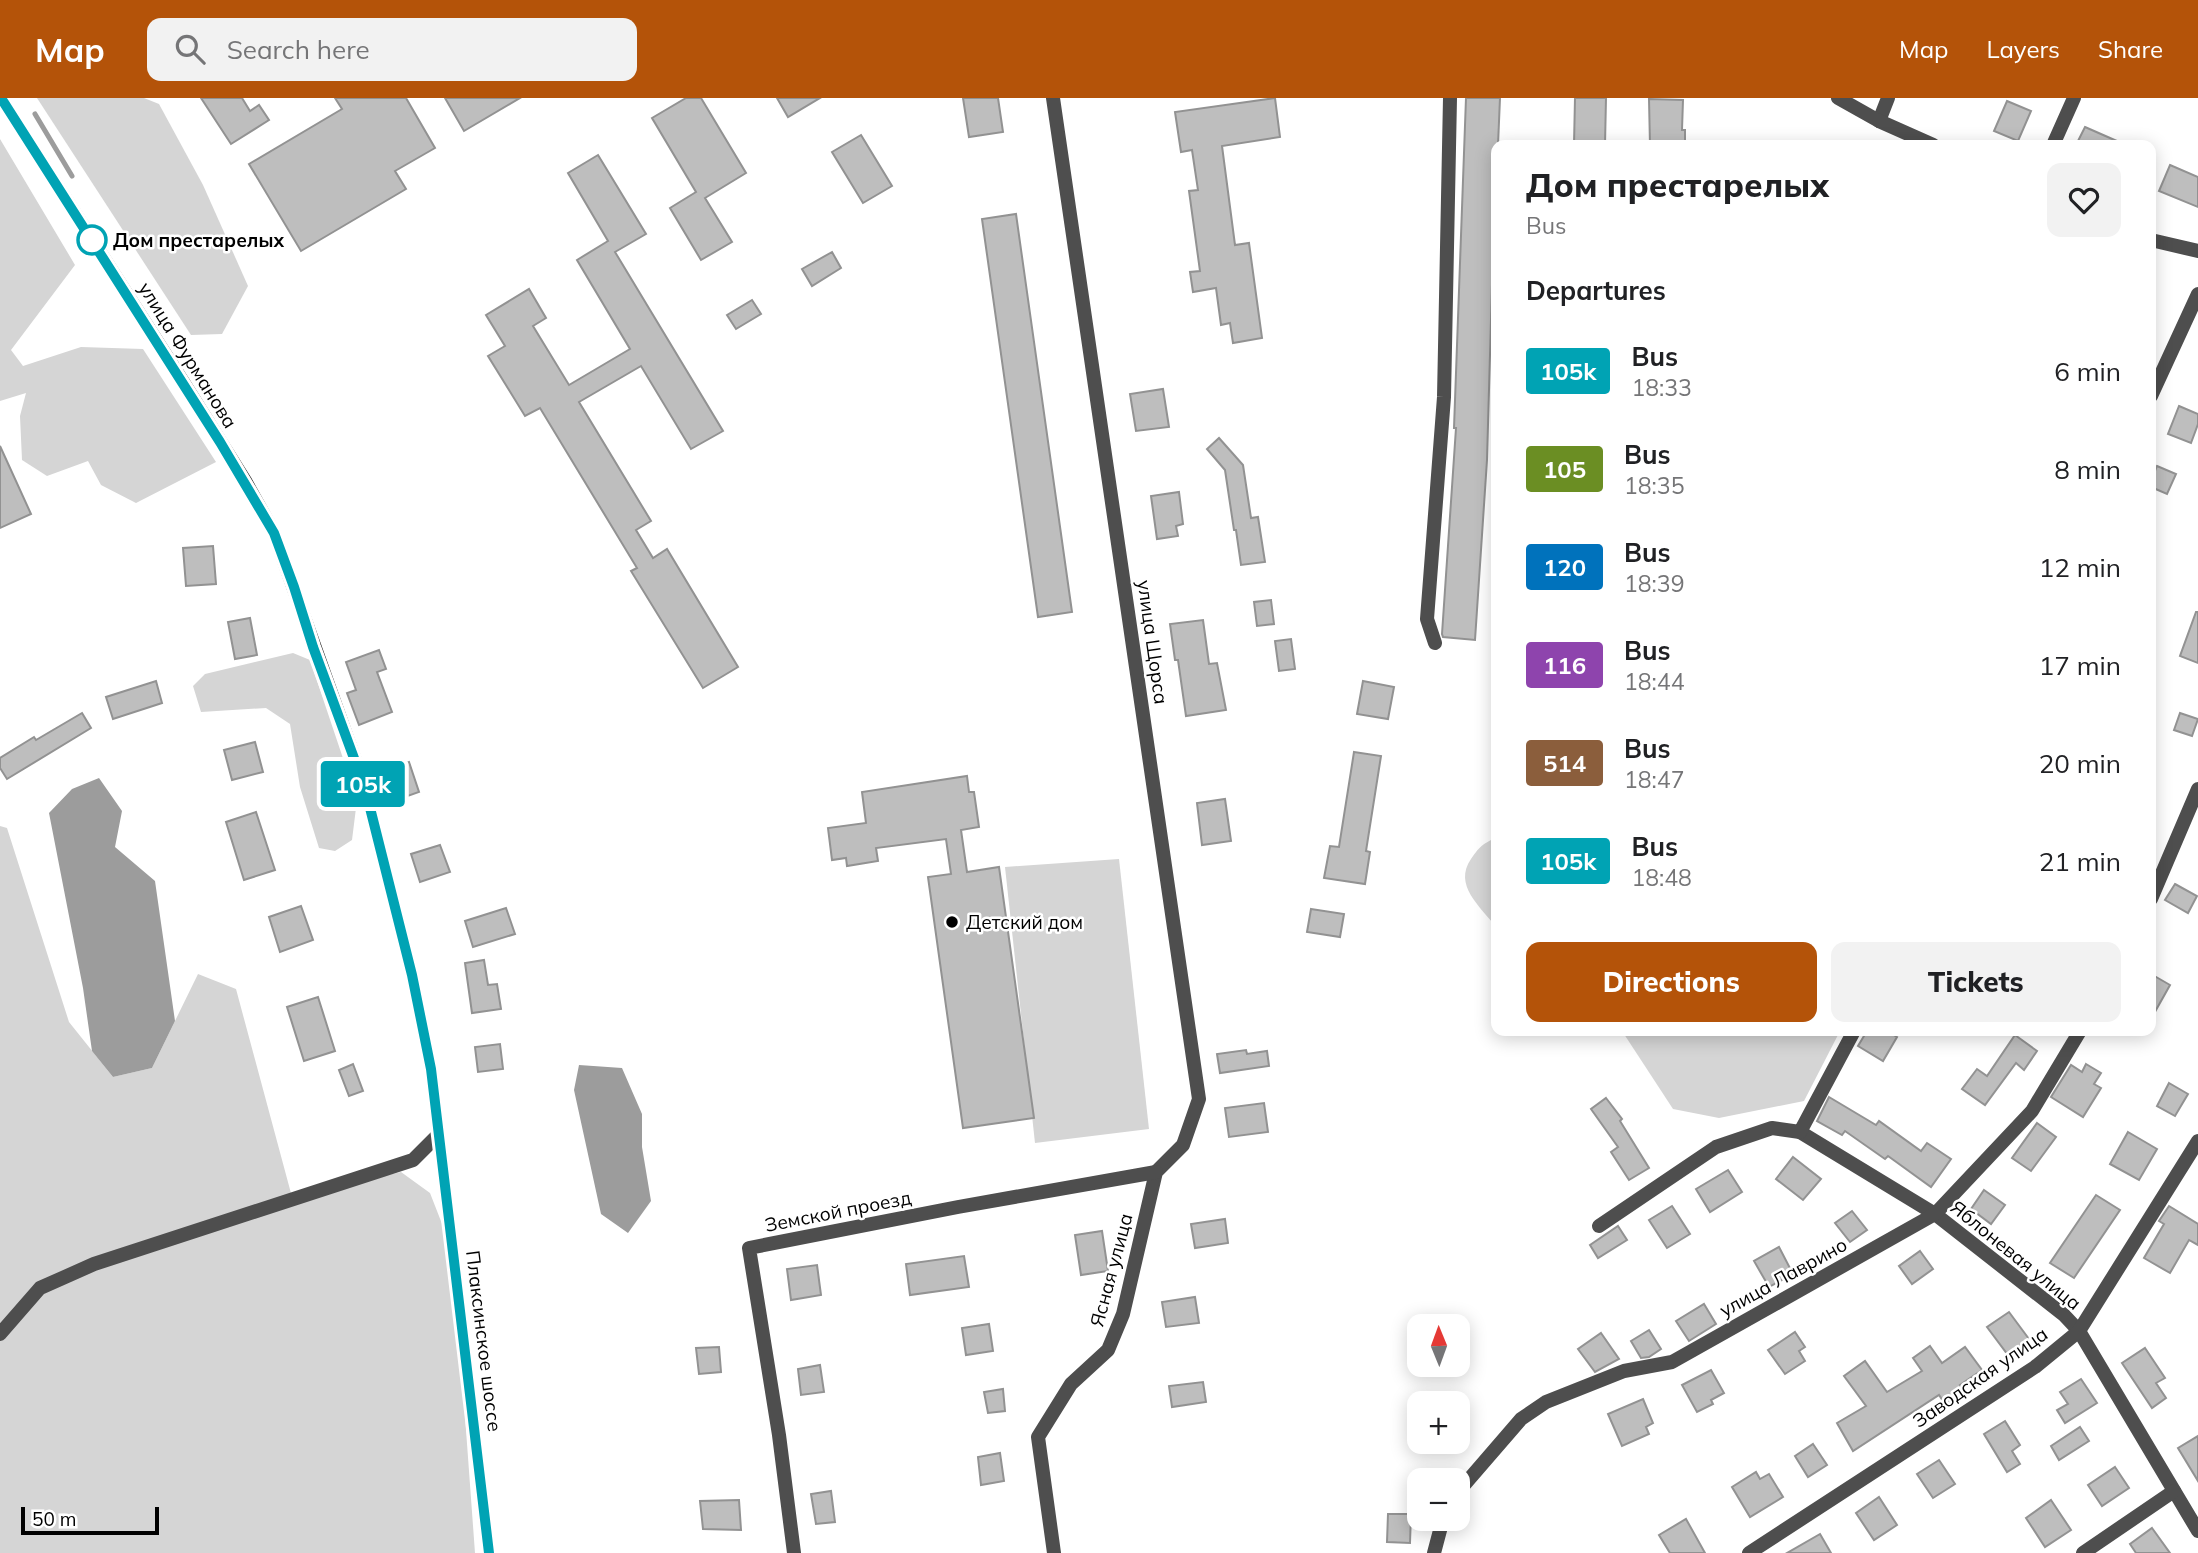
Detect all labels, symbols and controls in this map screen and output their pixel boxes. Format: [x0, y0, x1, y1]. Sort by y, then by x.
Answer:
search box [147, 18, 637, 81]
text: Map [35, 29, 105, 70]
icon: search [171, 30, 209, 68]
text: Search here [227, 33, 370, 66]
text: Map [1899, 34, 1948, 64]
text: Layers [1986, 34, 2060, 64]
text: Share [2098, 34, 2163, 64]
button: heart [2047, 163, 2121, 237]
text: Дом престарелых [1526, 164, 1829, 205]
text: Bus [1526, 211, 1566, 240]
marker: Дом престарелых [77, 225, 107, 255]
place label: Дом престарелых [113, 228, 284, 252]
text: Departures [1526, 274, 1666, 307]
street label: улица Фурманова [133, 278, 243, 432]
text: Bus [1631, 340, 1678, 373]
text: 6 min [2054, 355, 2121, 388]
text: 105k [1540, 356, 1596, 386]
text: 18:33 [1631, 373, 1692, 402]
text: Bus [1624, 438, 1670, 471]
text: 8 min [2054, 453, 2121, 486]
text: 105 [1543, 454, 1586, 484]
text: 18:35 [1624, 471, 1684, 500]
text: Bus [1624, 536, 1670, 569]
text: 12 min [2039, 551, 2121, 584]
text: 120 [1543, 552, 1586, 582]
text: 18:39 [1624, 569, 1684, 598]
street label: улица Щорса [1132, 578, 1174, 706]
text: Bus [1624, 634, 1670, 667]
text: 17 min [2039, 649, 2121, 682]
text: 116 [1543, 650, 1586, 680]
text: 18:44 [1624, 667, 1684, 696]
text: Bus [1624, 732, 1670, 765]
text: 20 min [2039, 747, 2121, 780]
text: 514 [1543, 748, 1586, 778]
line badge: 105k [314, 761, 412, 807]
text: 18:47 [1624, 765, 1684, 794]
text: 105k [335, 769, 391, 799]
text: Bus [1631, 830, 1678, 863]
text: 21 min [2039, 845, 2121, 878]
text: 105k [1540, 846, 1596, 876]
text: 18:48 [1631, 863, 1692, 892]
place label: Детский дом [966, 910, 1083, 934]
marker: Детский дом [944, 914, 960, 930]
button: Directions [1526, 942, 1817, 1022]
button: Tickets [1831, 942, 2121, 1022]
street label: Земской проезд [763, 1185, 914, 1237]
street label: Яблоневая улица [1946, 1195, 2086, 1315]
street label: Ясная улица [1084, 1211, 1138, 1329]
street label: улица Лаврино [1715, 1232, 1851, 1322]
street label: Плаксинское шоссе [461, 1249, 507, 1433]
north arrow [1407, 1314, 1470, 1377]
map controls [1407, 1314, 1470, 1531]
street label: Заводская улица [1908, 1321, 2052, 1433]
button: + [1407, 1391, 1470, 1454]
button: − [1407, 1468, 1470, 1531]
scale bar [21, 1504, 159, 1536]
text: 50 m [32, 1507, 76, 1531]

